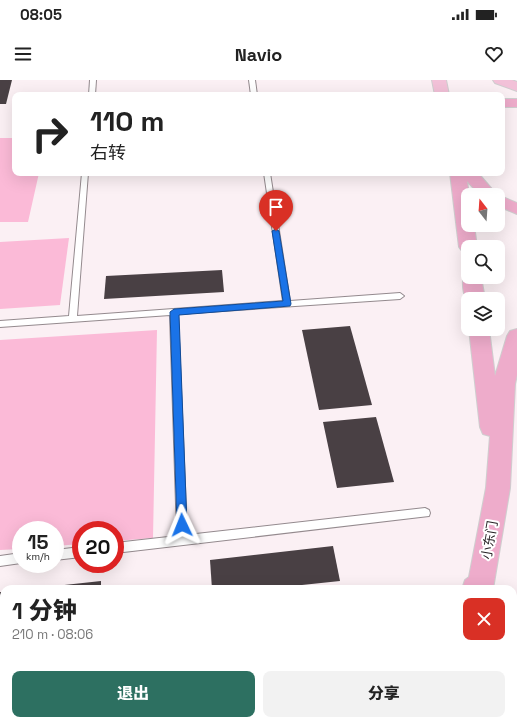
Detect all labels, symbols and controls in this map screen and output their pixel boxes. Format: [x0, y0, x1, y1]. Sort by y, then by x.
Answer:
text: 08:05 [20, 5, 62, 24]
icon: menu [12, 43, 34, 65]
text: Navio [235, 43, 282, 66]
icon: heart [483, 43, 505, 65]
text: 110 m [90, 103, 164, 139]
icon: right [24, 108, 76, 160]
text: 右转 [90, 141, 126, 164]
north arrow [461, 188, 505, 232]
map controls [461, 188, 505, 336]
pin [259, 190, 293, 231]
icon: arrive [265, 196, 287, 218]
button: search [461, 240, 505, 284]
button: layers [461, 292, 505, 336]
position arrow [161, 504, 203, 546]
street label: 小东门 [478, 519, 501, 561]
speed limit sign: 20 [72, 521, 124, 573]
text: 15 [27, 529, 49, 555]
text: km/h [26, 550, 50, 563]
text: 1 分钟 [12, 595, 77, 626]
button: close [463, 598, 505, 640]
text: 210 m · 08:06 [12, 626, 93, 643]
button: 退出 [12, 671, 255, 717]
button: 分享 [263, 671, 505, 717]

